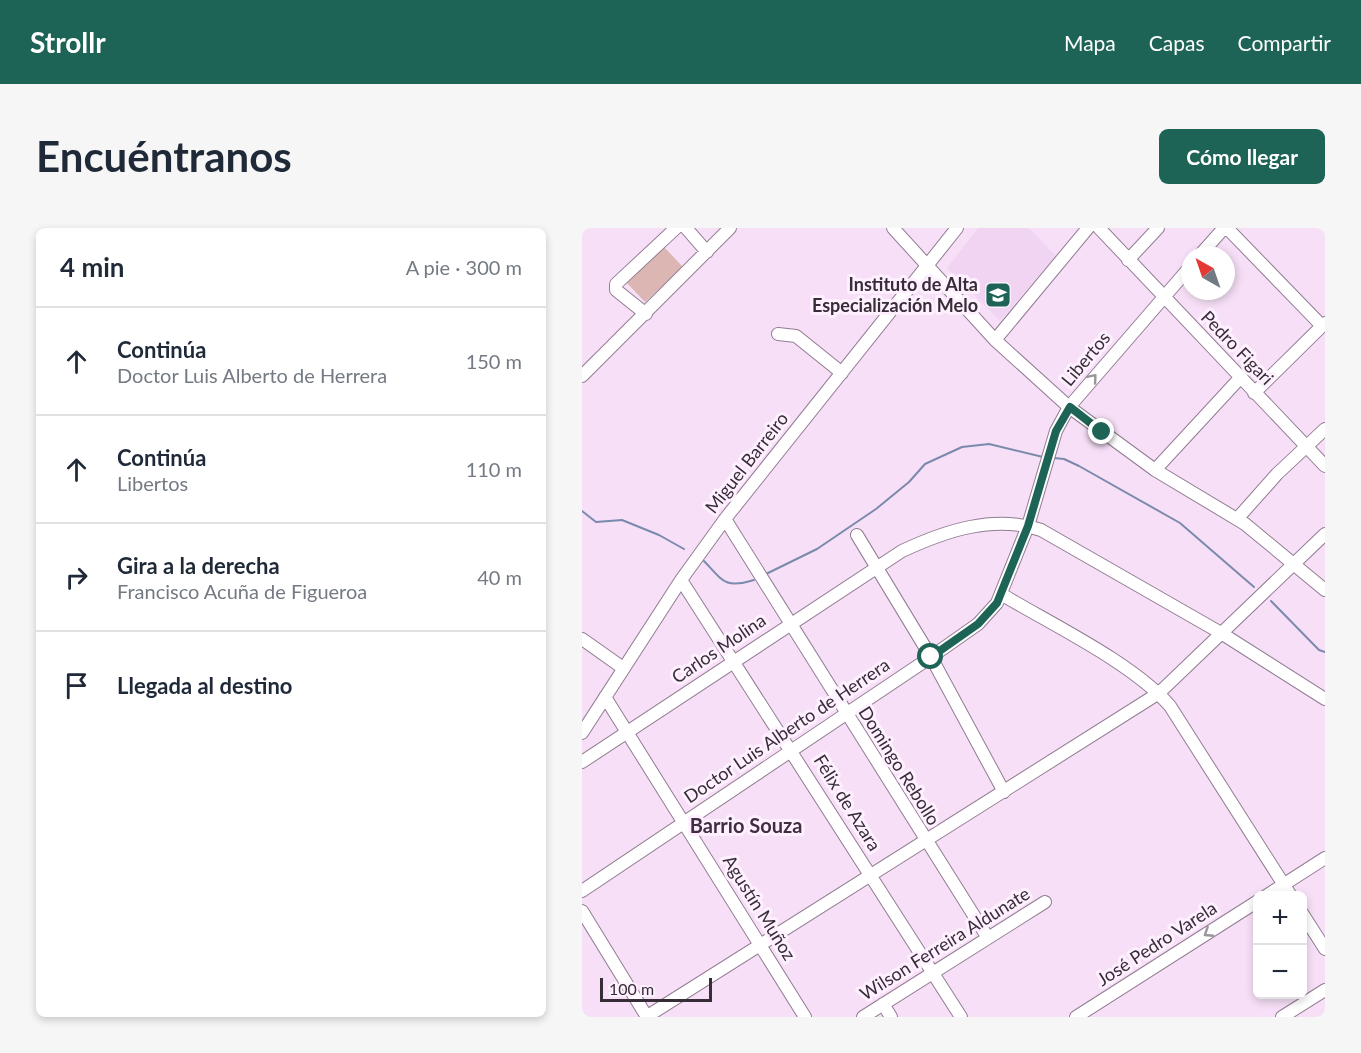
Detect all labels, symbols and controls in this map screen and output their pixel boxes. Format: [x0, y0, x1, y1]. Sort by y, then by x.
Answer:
text: Strollr [30, 25, 106, 59]
text: Mapa [1064, 30, 1116, 55]
text: Capas [1149, 30, 1205, 55]
text: Compartir [1238, 30, 1331, 55]
button: Cómo llegar [1159, 129, 1325, 184]
text: Encuéntranos [36, 131, 292, 181]
north arrow [1181, 246, 1235, 300]
text: 4 min [60, 251, 124, 283]
text: A pie · 300 m [406, 255, 522, 279]
place label: Instituto de Alta Especialización Melo [812, 273, 978, 316]
school or university icon: Instituto de Alta Especialización Melo [983, 280, 1013, 310]
street label: Pedro Figari [1197, 306, 1278, 389]
street label: Libertos [1056, 327, 1114, 390]
text: Continúa [117, 336, 206, 363]
icon: ahead [60, 345, 93, 378]
text: 150 m [466, 349, 522, 373]
text: Doctor Luis Alberto de Herrera [117, 363, 387, 387]
one-way arrow [1085, 374, 1096, 385]
street label: Miguel Barreiro [700, 408, 792, 517]
route end [1088, 418, 1114, 444]
text: Continúa [117, 444, 206, 471]
icon: ahead [60, 453, 93, 486]
text: 110 m [466, 457, 522, 481]
text: Libertos [117, 471, 188, 495]
text: Gira a la derecha [117, 552, 280, 579]
icon: right [60, 561, 93, 594]
text: 40 m [477, 565, 522, 589]
text: Francisco Acuña de Figueroa [117, 579, 367, 603]
street label: Carlos Molina [667, 609, 770, 688]
route start [917, 643, 943, 669]
street label: Doctor Luis Alberto de Herrera [679, 653, 893, 807]
icon: arrive [60, 669, 93, 702]
text: Llegada al destino [117, 672, 293, 699]
street label: Domingo Rebollo [854, 702, 945, 829]
street label: Félix de Azara [810, 750, 886, 855]
district label: Barrio Souza [690, 813, 802, 837]
street label: Agustín Muñoz [719, 851, 801, 964]
street label: Wilson Ferreira Aldunate [856, 882, 1033, 1004]
map controls [1253, 891, 1307, 999]
button: + [1253, 891, 1307, 945]
street label: José Pedro Varela [1092, 896, 1220, 990]
one-way arrow [1204, 925, 1214, 937]
button: − [1253, 945, 1307, 999]
scale bar [600, 975, 712, 1002]
text: 100 m [609, 979, 654, 998]

